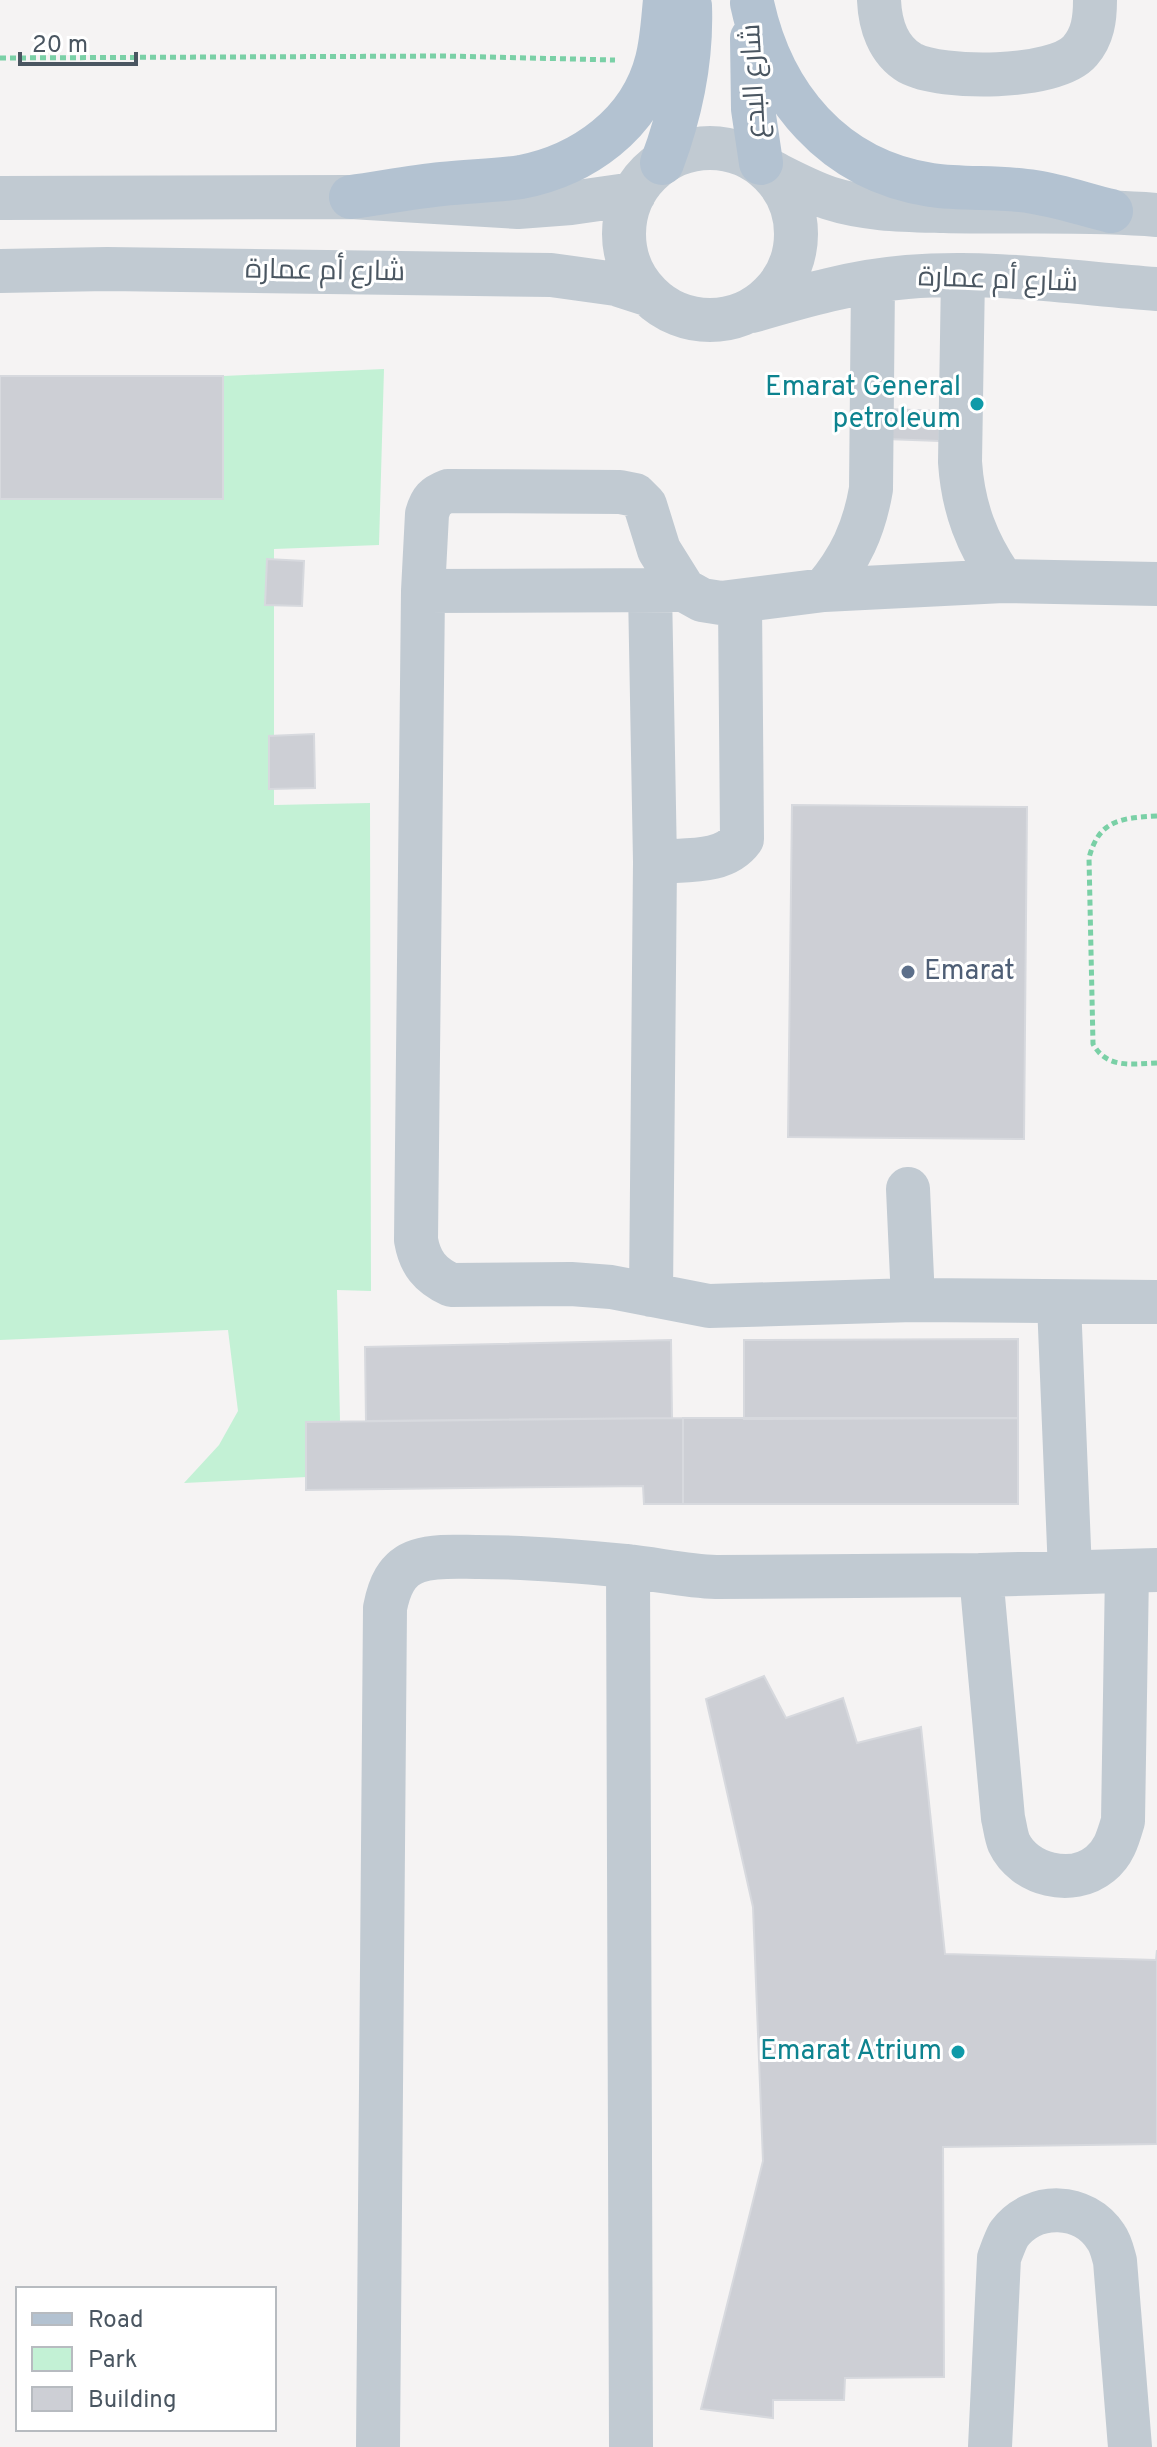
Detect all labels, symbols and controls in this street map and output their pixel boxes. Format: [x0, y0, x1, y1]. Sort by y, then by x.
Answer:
scale bar [20, 16, 136, 66]
street label: شارع البدع [734, 23, 776, 139]
text: 20 m [32, 31, 88, 61]
street label: شارع أم عمارة [245, 251, 405, 291]
street label: شارع أم عمارة [917, 258, 1079, 302]
place label: Emarat General petroleum [765, 370, 961, 438]
marker: Emarat General petroleum [968, 395, 986, 413]
place label: Emarat [924, 954, 1015, 990]
marker: Emarat [899, 963, 917, 981]
place label: Emarat Atrium [760, 2034, 942, 2070]
marker: Emarat Atrium [949, 2043, 967, 2061]
legend [16, 2287, 276, 2431]
text: Road [88, 2306, 144, 2336]
text: Park [88, 2346, 138, 2376]
text: Building [88, 2386, 177, 2416]

